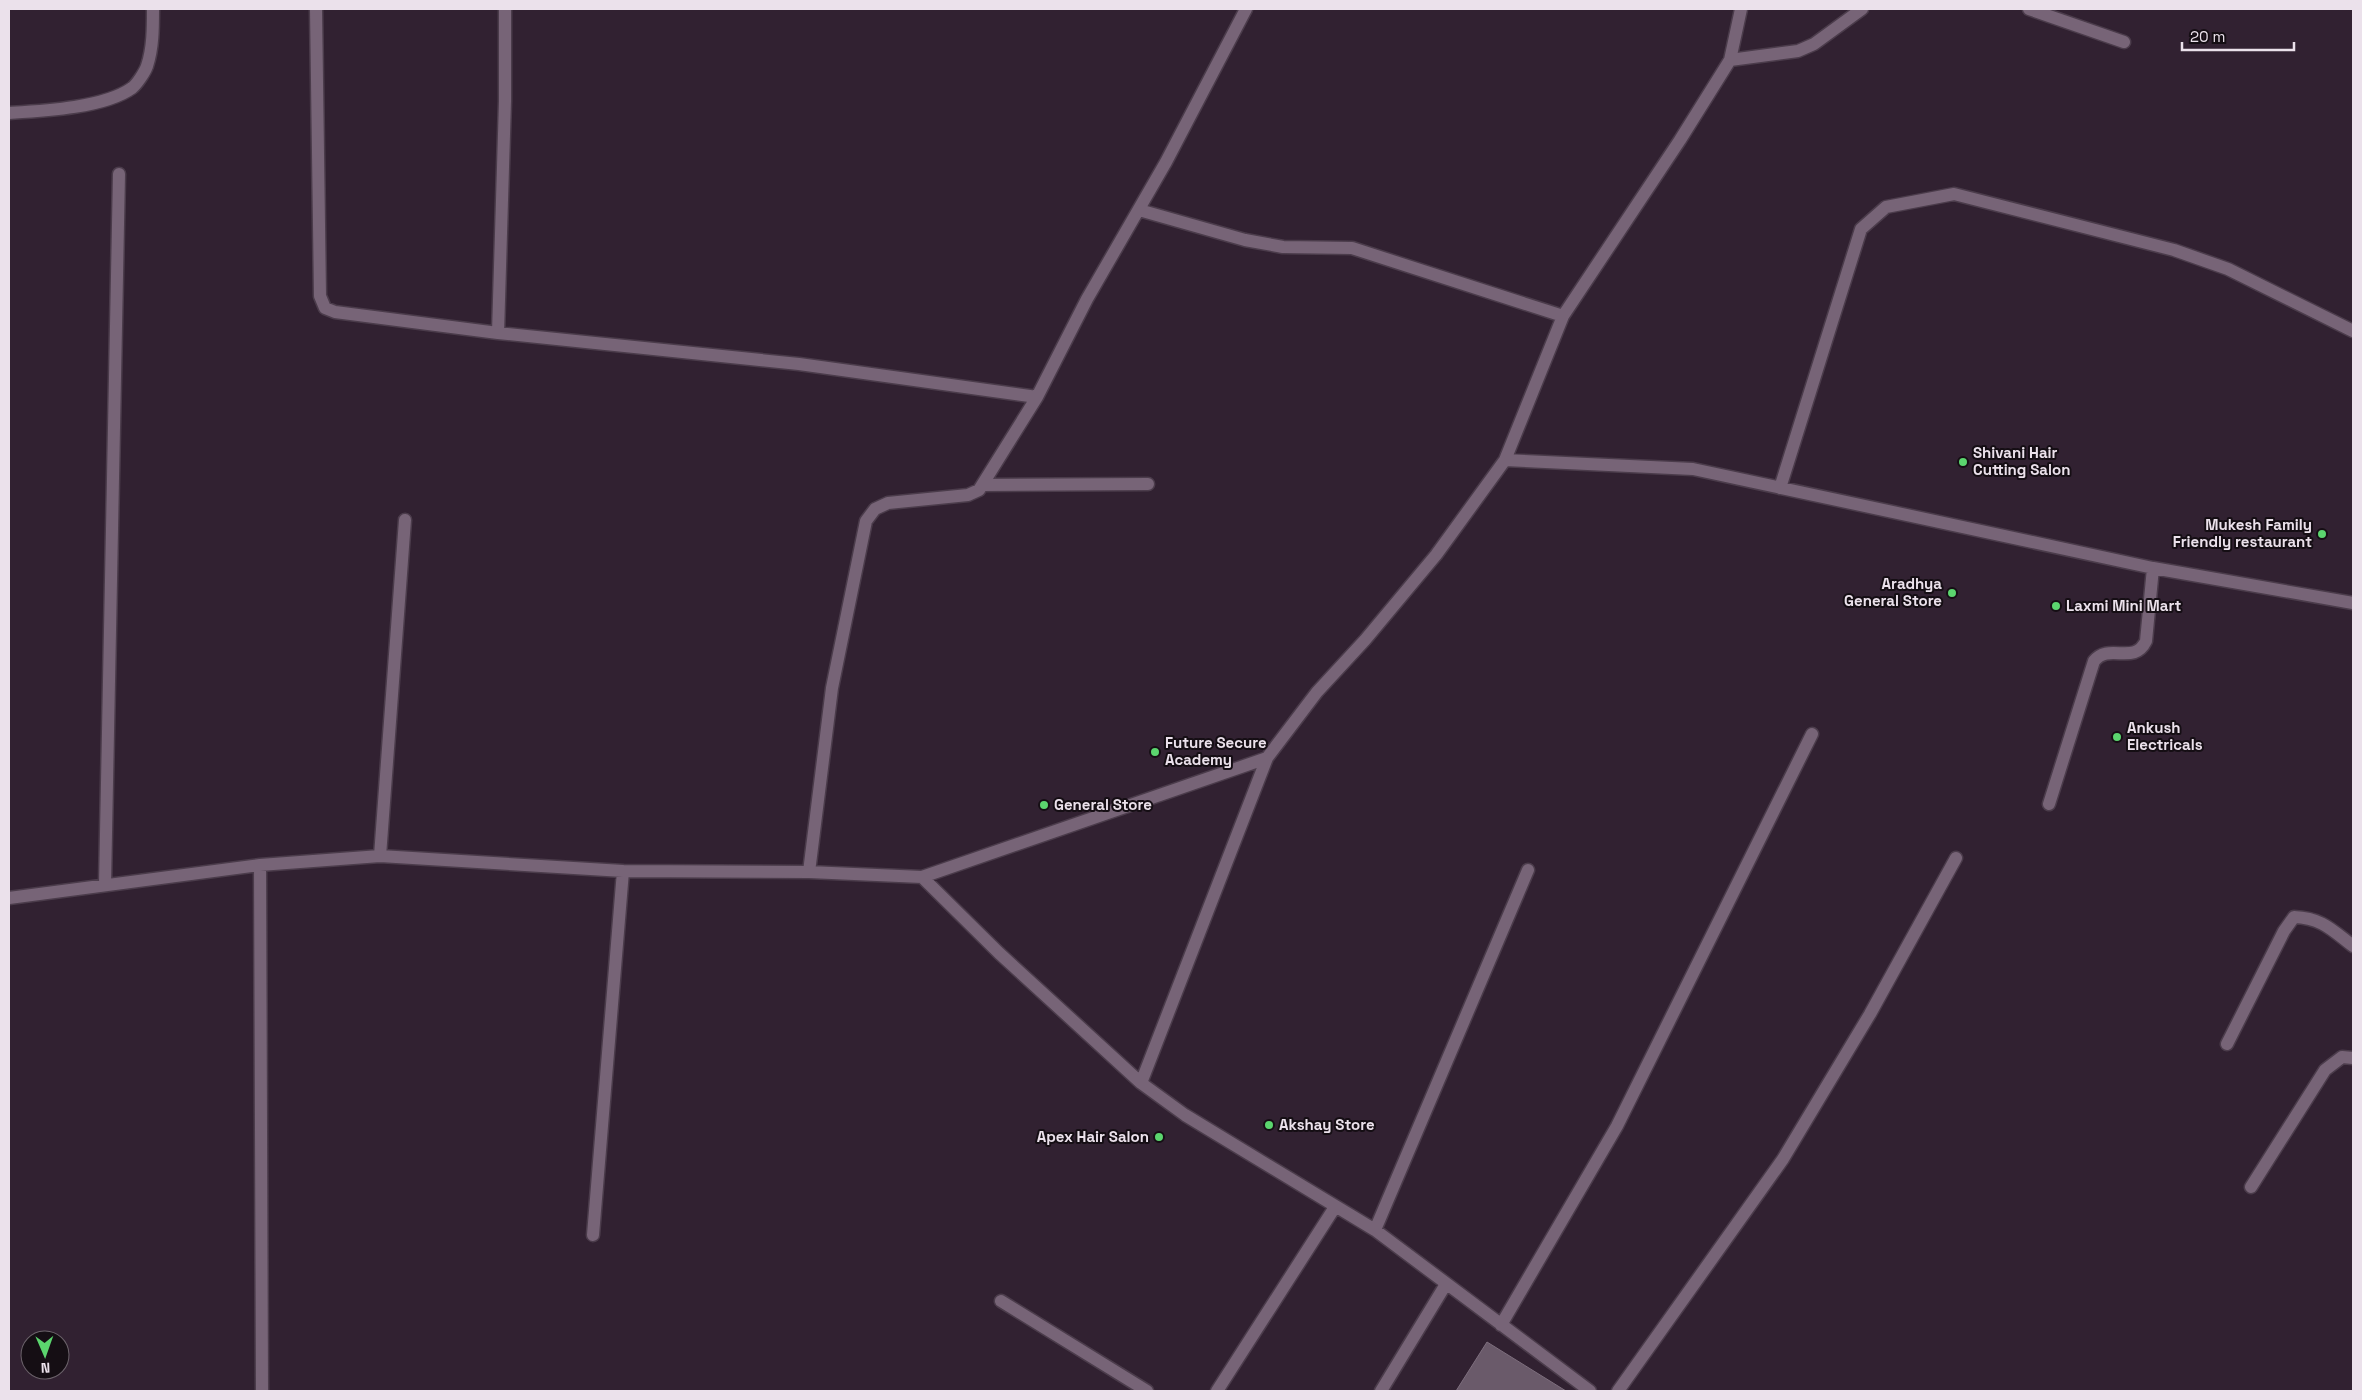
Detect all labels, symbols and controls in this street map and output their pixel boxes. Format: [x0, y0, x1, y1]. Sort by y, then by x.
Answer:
scale bar [2182, 20, 2294, 52]
text: 20 m [2190, 27, 2225, 46]
place label: Shivani Hair Cutting Salon [1973, 443, 2070, 479]
marker: Shivani Hair Cutting Salon [1957, 456, 1969, 468]
place label: Mukesh Family Friendly restaurant [2173, 515, 2312, 551]
marker: Mukesh Family Friendly restaurant [2316, 528, 2328, 540]
place label: Aradhya General Store [1844, 574, 1942, 610]
marker: Aradhya General Store [1946, 587, 1958, 599]
place label: Laxmi Mini Mart [2066, 596, 2181, 615]
marker: Laxmi Mini Mart [2050, 600, 2062, 612]
place label: Ankush Electricals [2127, 718, 2203, 754]
marker: Ankush Electricals [2111, 731, 2123, 743]
place label: Future Secure Academy [1165, 733, 1267, 769]
marker: Future Secure Academy [1149, 746, 1161, 758]
place label: General Store [1054, 795, 1152, 814]
marker: General Store [1038, 799, 1050, 811]
place label: Akshay Store [1279, 1115, 1375, 1134]
marker: Akshay Store [1263, 1119, 1275, 1131]
place label: Apex Hair Salon [1037, 1127, 1149, 1146]
marker: Apex Hair Salon [1153, 1131, 1165, 1143]
north arrow [20, 1330, 70, 1380]
text: N [40, 1359, 50, 1377]

